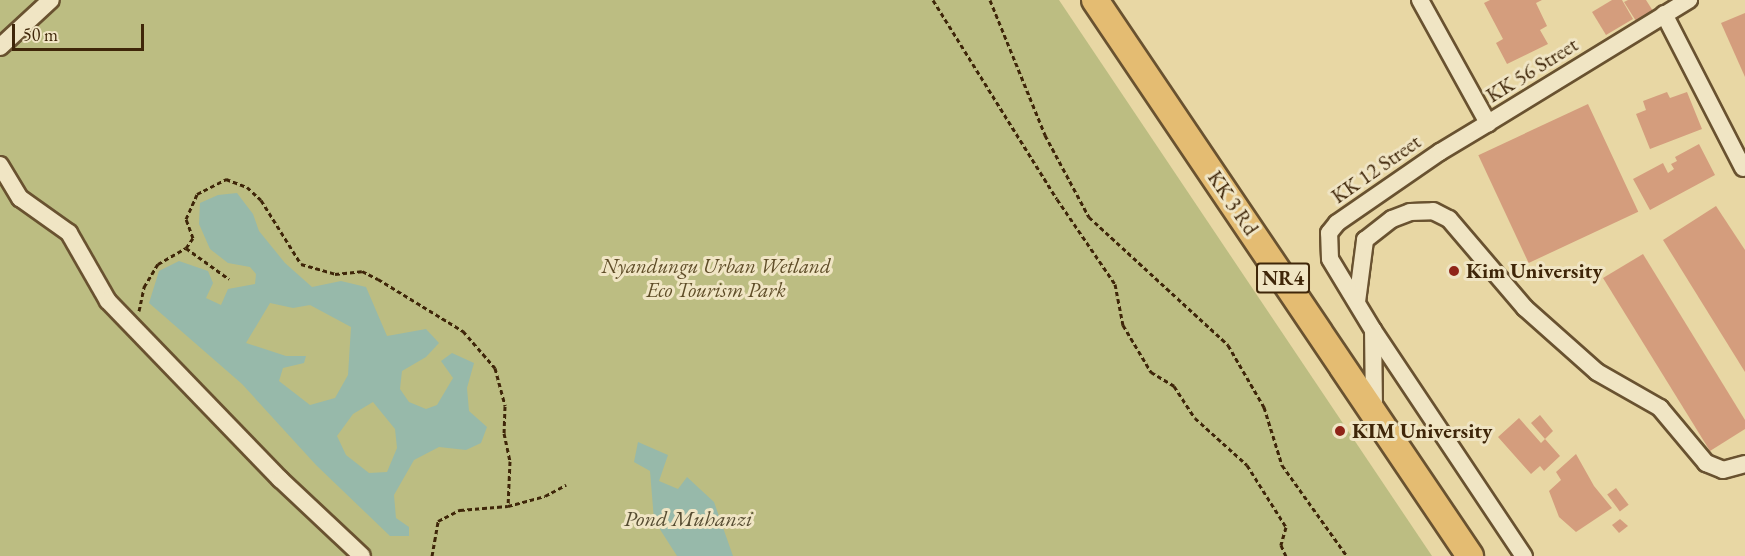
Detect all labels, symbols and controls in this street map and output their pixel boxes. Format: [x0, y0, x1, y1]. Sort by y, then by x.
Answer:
scale bar [15, 12, 147, 50]
text: 50 m [23, 23, 58, 46]
street label: KK 56 Street [1482, 32, 1582, 108]
street label: KK 12 Street [1326, 129, 1426, 209]
street label: KK 3 Rd [1202, 166, 1264, 240]
park label: Nyandungu Urban Wetland Eco Tourism Park [601, 253, 831, 303]
place label: Kim University [1466, 258, 1603, 284]
road number: NR4 [1256, 261, 1310, 295]
marker: Kim University [1447, 264, 1461, 278]
place label: KIM University [1352, 418, 1492, 444]
marker: KIM University [1333, 424, 1347, 438]
water label: Pond Muhanzi [624, 506, 752, 532]

